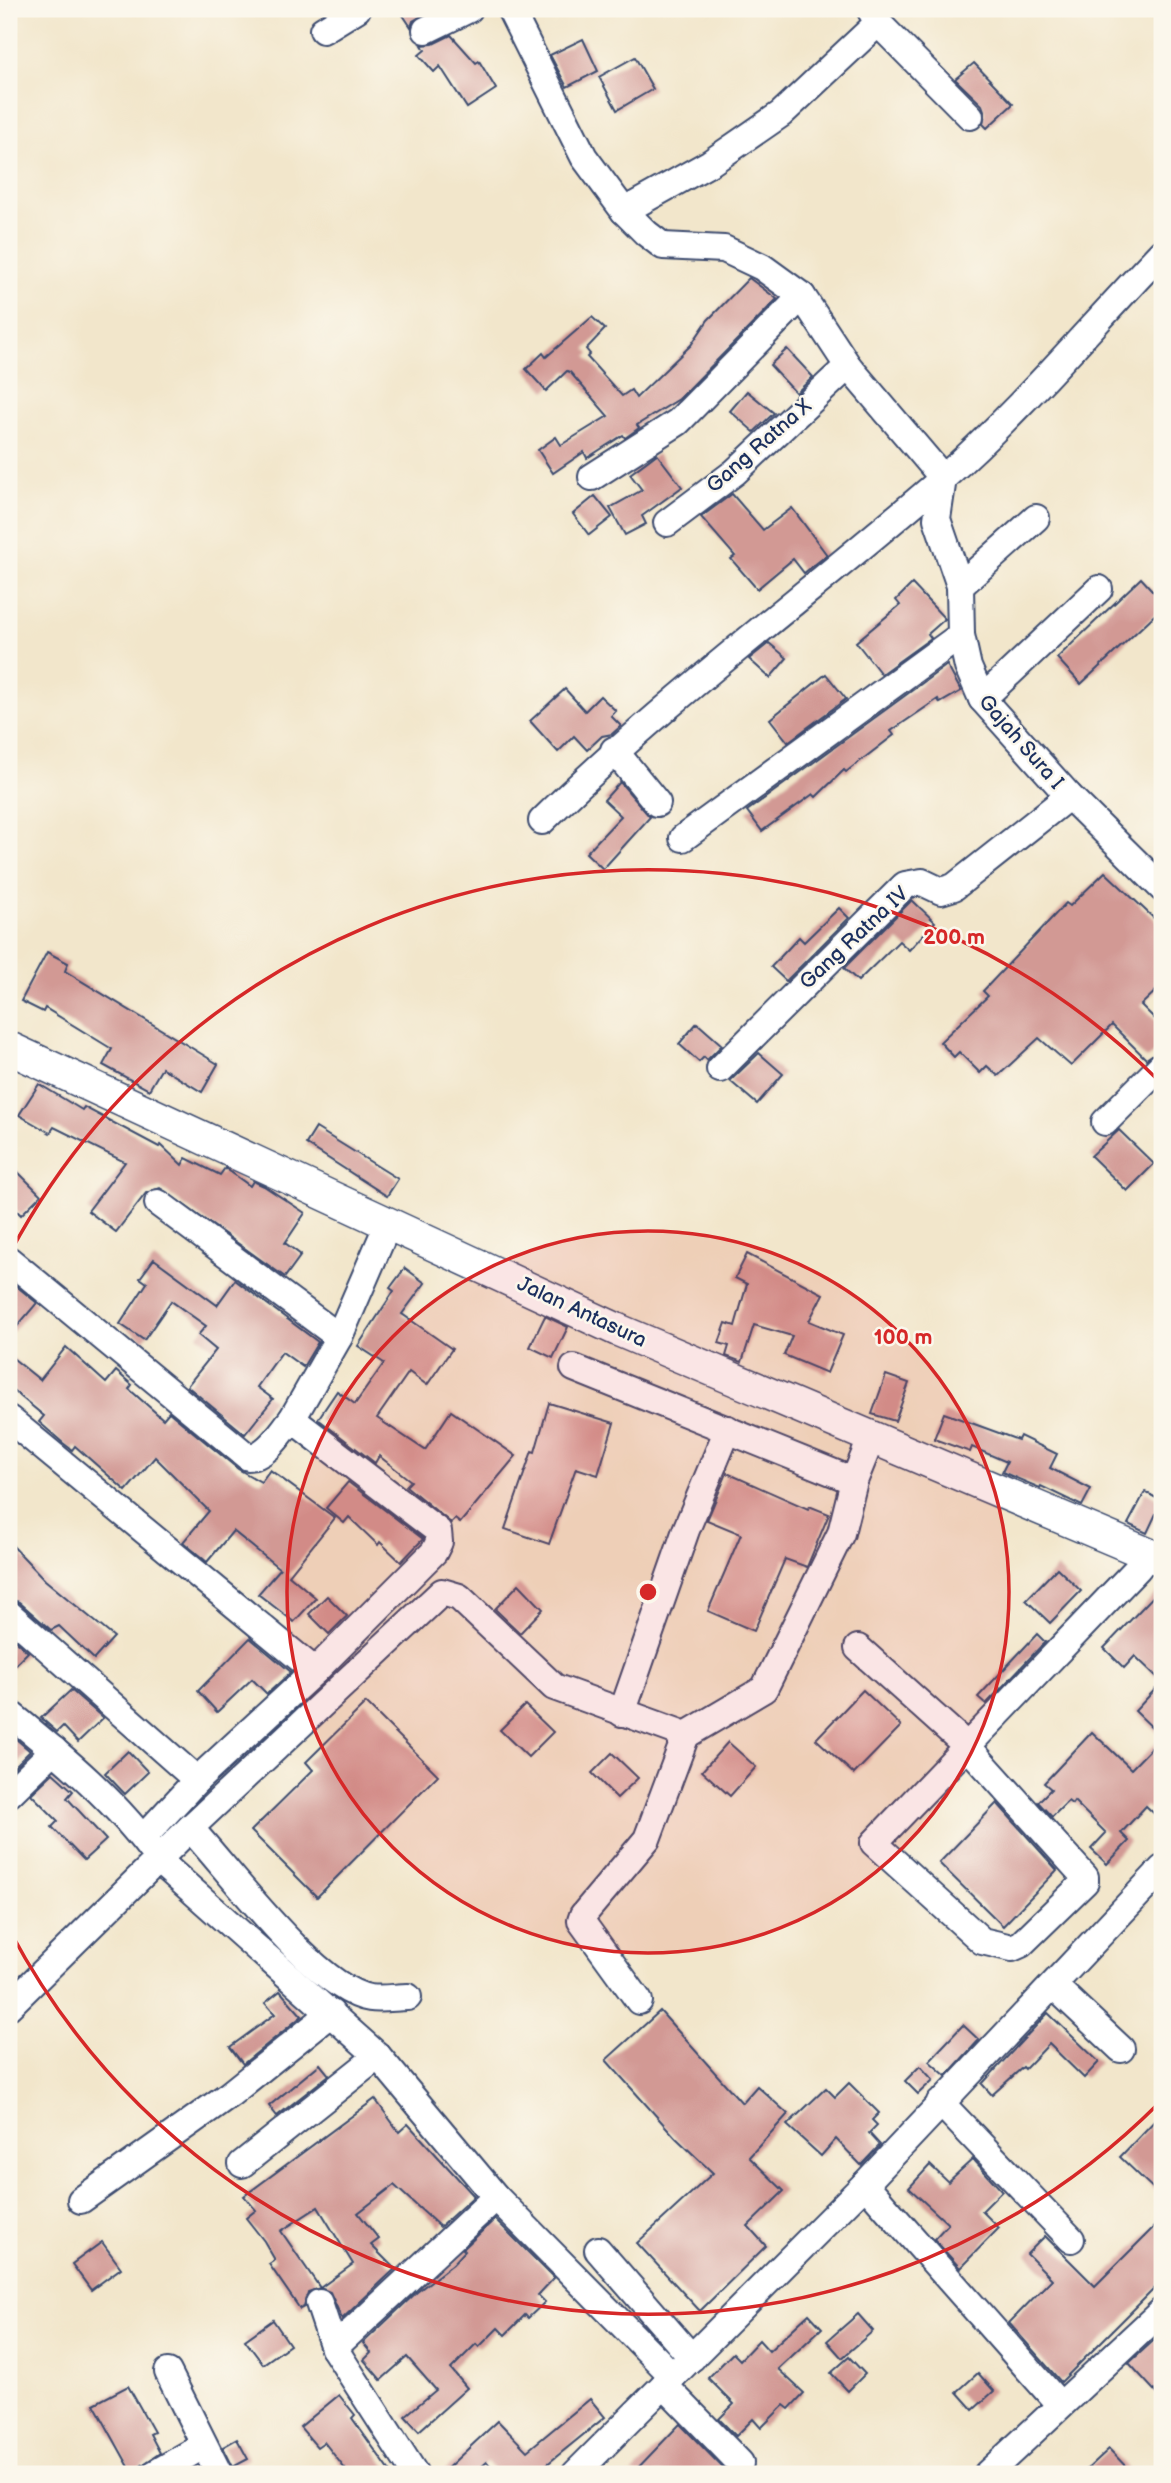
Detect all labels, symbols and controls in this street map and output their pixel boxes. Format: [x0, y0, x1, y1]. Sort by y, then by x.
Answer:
street label: Gang Ratna X [702, 394, 817, 498]
street label: Gajah Sura I [973, 690, 1069, 794]
street label: Gang Ratna IV [794, 881, 914, 995]
text: 200 m [923, 925, 985, 950]
street label: Jalan Antasura [513, 1271, 651, 1353]
text: 100 m [874, 1325, 932, 1350]
centre of rings [636, 1580, 660, 1604]

